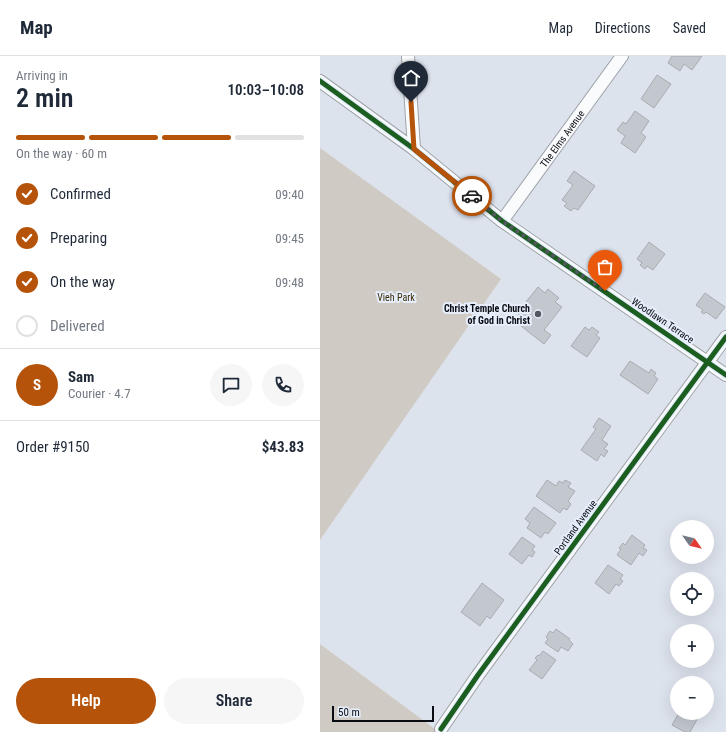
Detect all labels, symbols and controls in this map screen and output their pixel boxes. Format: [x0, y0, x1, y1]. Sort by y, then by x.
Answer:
text: Map [20, 16, 53, 39]
text: Map [549, 20, 573, 36]
text: Directions [595, 20, 651, 36]
text: Saved [673, 20, 706, 36]
pin [394, 61, 428, 102]
icon: home [400, 67, 422, 89]
text: Arriving in [16, 68, 68, 83]
text: 10:03–10:08 [227, 81, 304, 99]
text: 2 min [16, 83, 74, 113]
street label: The Elms Avenue [538, 108, 587, 169]
text: On the way · 60 m [16, 146, 107, 161]
courier [452, 176, 492, 216]
icon: check [16, 183, 38, 205]
text: Confirmed [50, 185, 111, 203]
icon: car [461, 185, 483, 207]
text: 09:40 [275, 187, 304, 202]
icon: check [16, 227, 38, 249]
text: Preparing [50, 229, 107, 247]
text: 09:45 [275, 231, 304, 246]
pin [588, 250, 622, 291]
icon: bag [594, 256, 616, 278]
icon: check [16, 271, 38, 293]
text: On the way [50, 273, 115, 291]
text: 09:48 [275, 275, 304, 290]
park label: Vieh Park [377, 292, 415, 303]
street label: Woodlawn Terrace [630, 296, 696, 345]
place label: Christ Temple Church of God in Christ [444, 303, 530, 326]
marker: Christ Temple Church of God in Christ [533, 309, 543, 319]
text: Delivered [50, 317, 105, 335]
button: chat [210, 364, 252, 406]
button: phone [262, 364, 304, 406]
text: Sam [68, 368, 94, 386]
text: S [33, 376, 41, 394]
text: Courier · 4.7 [68, 386, 131, 401]
text: Order #9150 [16, 438, 90, 456]
text: $43.83 [262, 438, 304, 456]
street label: Portland Avenue [552, 498, 599, 557]
north arrow [670, 520, 714, 564]
map controls [670, 520, 714, 720]
button: locate [670, 572, 714, 616]
button: + [670, 624, 714, 668]
button: − [670, 676, 714, 720]
button: Help [16, 678, 156, 724]
button: Share [164, 678, 304, 724]
scale bar [332, 704, 434, 723]
text: 50 m [338, 706, 360, 719]

